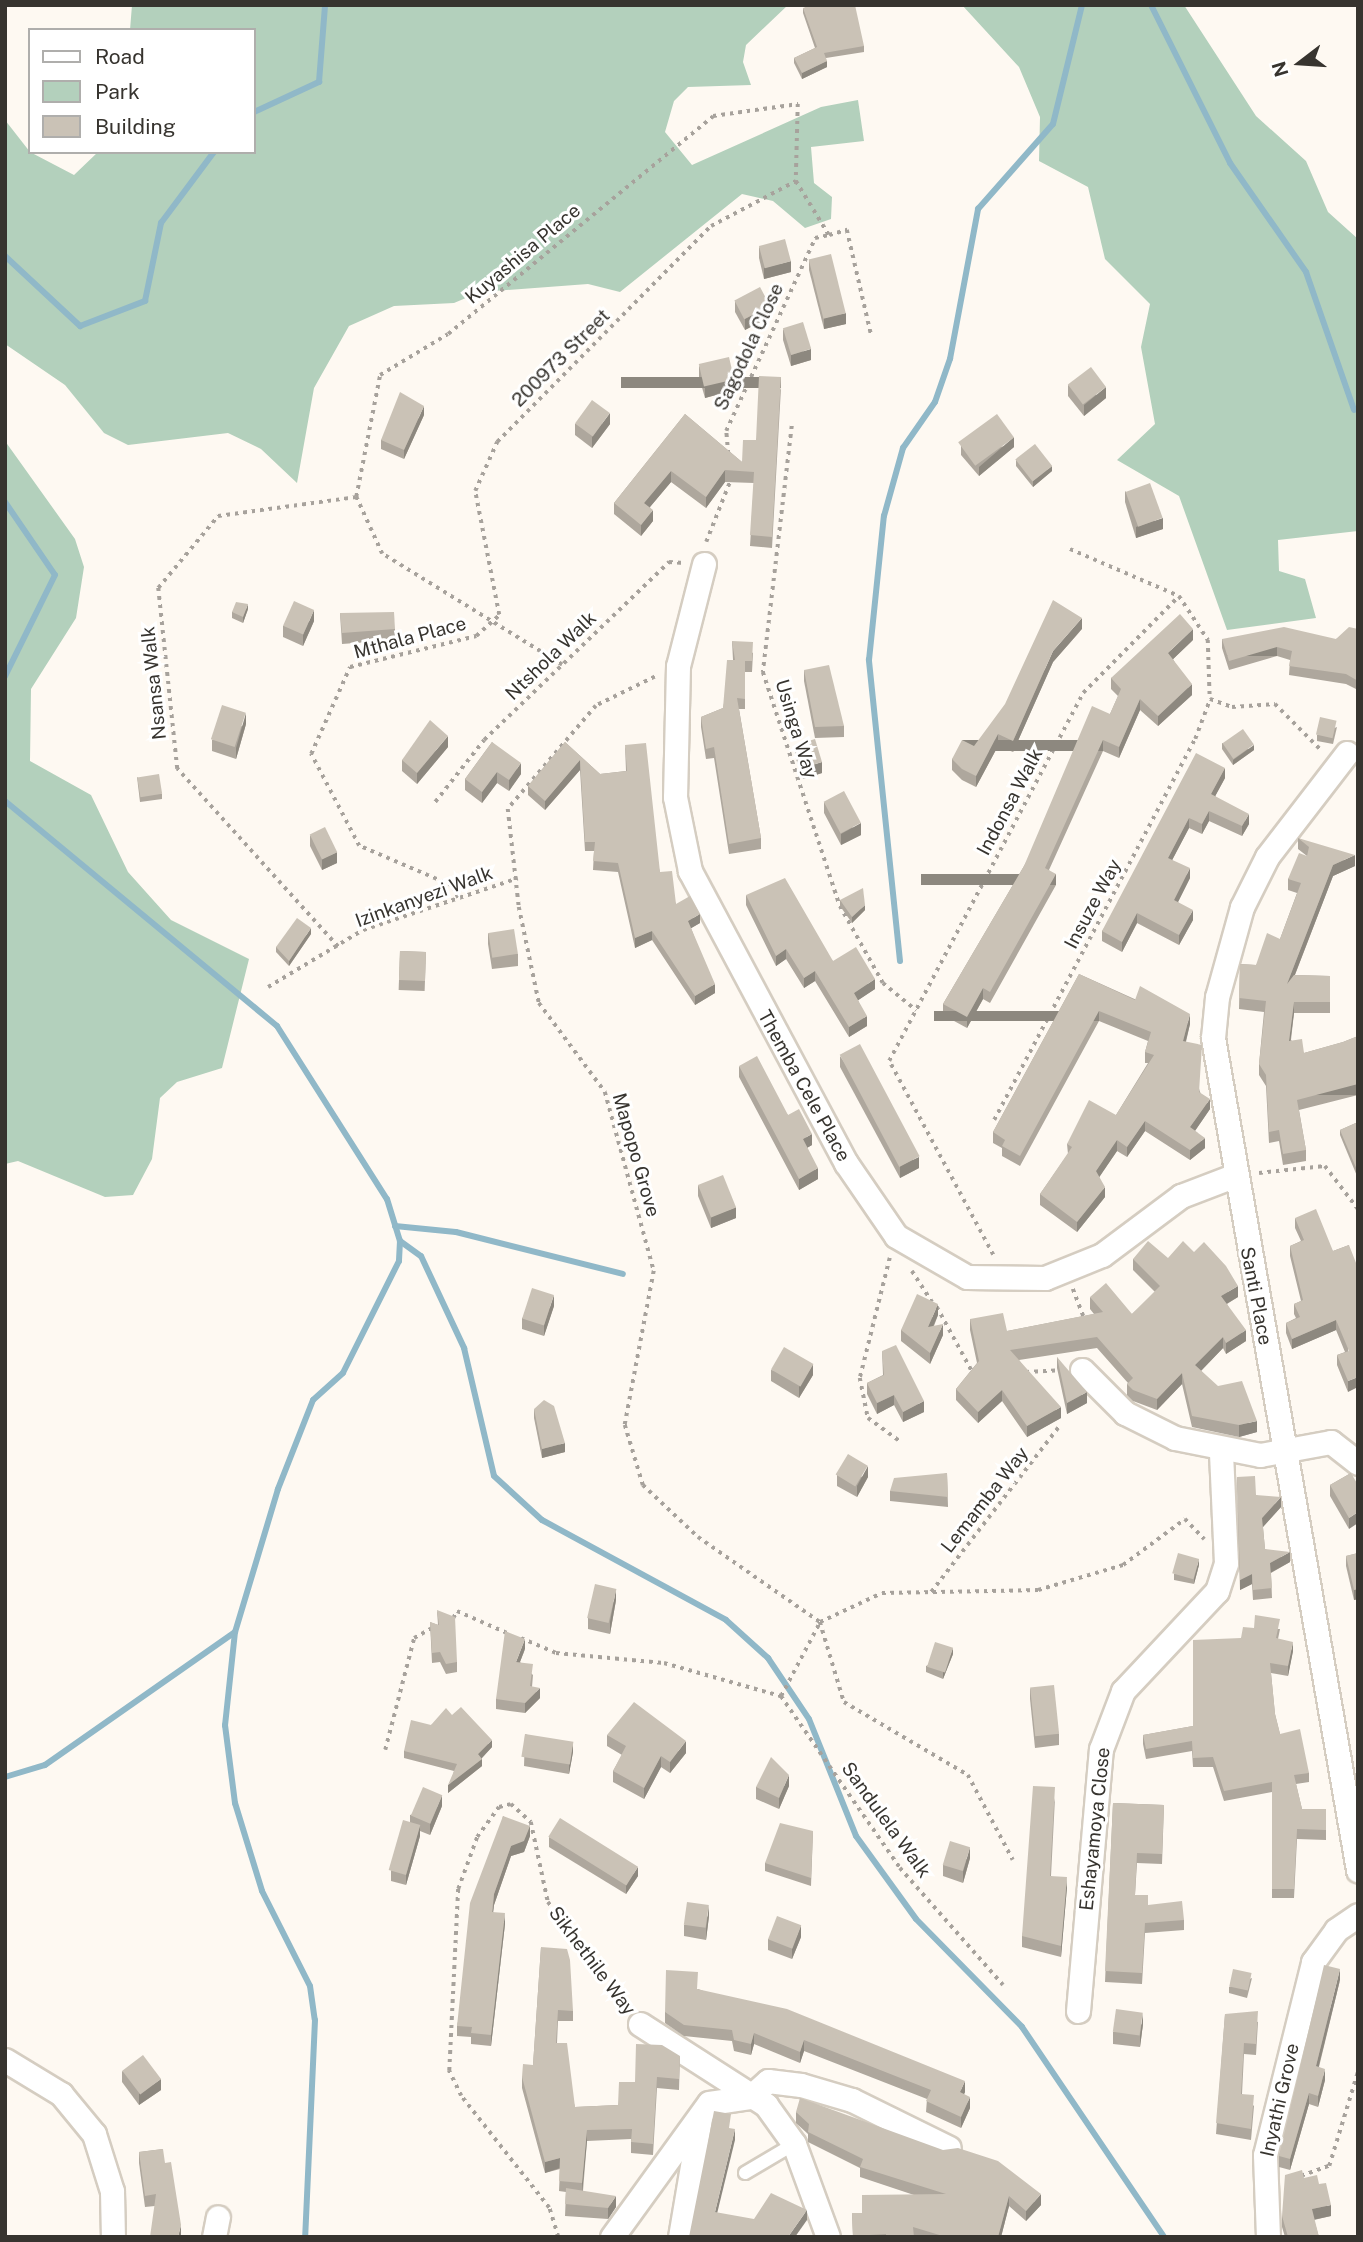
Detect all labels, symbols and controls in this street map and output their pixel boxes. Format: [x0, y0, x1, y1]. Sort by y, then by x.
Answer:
legend [28, 28, 256, 154]
north arrow [1265, 28, 1335, 98]
text: Road [95, 44, 145, 69]
text: N [1267, 59, 1293, 79]
text: Park [95, 79, 140, 104]
text: Building [95, 114, 176, 139]
street label: Kuyashisa Place [461, 199, 585, 309]
street label: Sagodola Close [710, 280, 788, 414]
street label: 200973 Street [507, 304, 615, 412]
street label: Ntshola Walk [501, 607, 601, 705]
street label: Mthala Place [351, 612, 469, 664]
street label: Nsansa Walk [137, 625, 171, 741]
street label: Usinga Way [770, 676, 822, 782]
street label: Indonsa Walk [972, 744, 1048, 860]
street label: Insuze Way [1060, 855, 1126, 953]
street label: Izinkanyezi Walk [352, 861, 496, 933]
street label: Themba Cele Place [753, 1006, 855, 1166]
street label: Mapopo Grove [607, 1090, 665, 1220]
street label: Santi Place [1235, 1245, 1277, 1347]
street label: Lemamba Way [936, 1442, 1034, 1558]
street label: Eshayamoya Close [1075, 1746, 1115, 1912]
street label: Sandulela Walk [836, 1758, 936, 1882]
street label: Sikhethile Way [543, 1902, 641, 2020]
street label: Inyathi Grove [1256, 2041, 1304, 2159]

